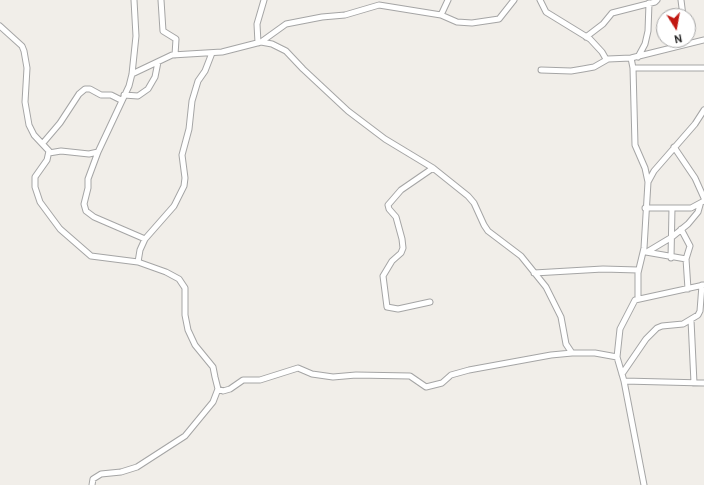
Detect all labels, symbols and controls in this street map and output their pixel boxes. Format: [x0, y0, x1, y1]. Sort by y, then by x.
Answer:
north arrow [656, 8, 696, 48]
text: N [673, 31, 683, 46]

